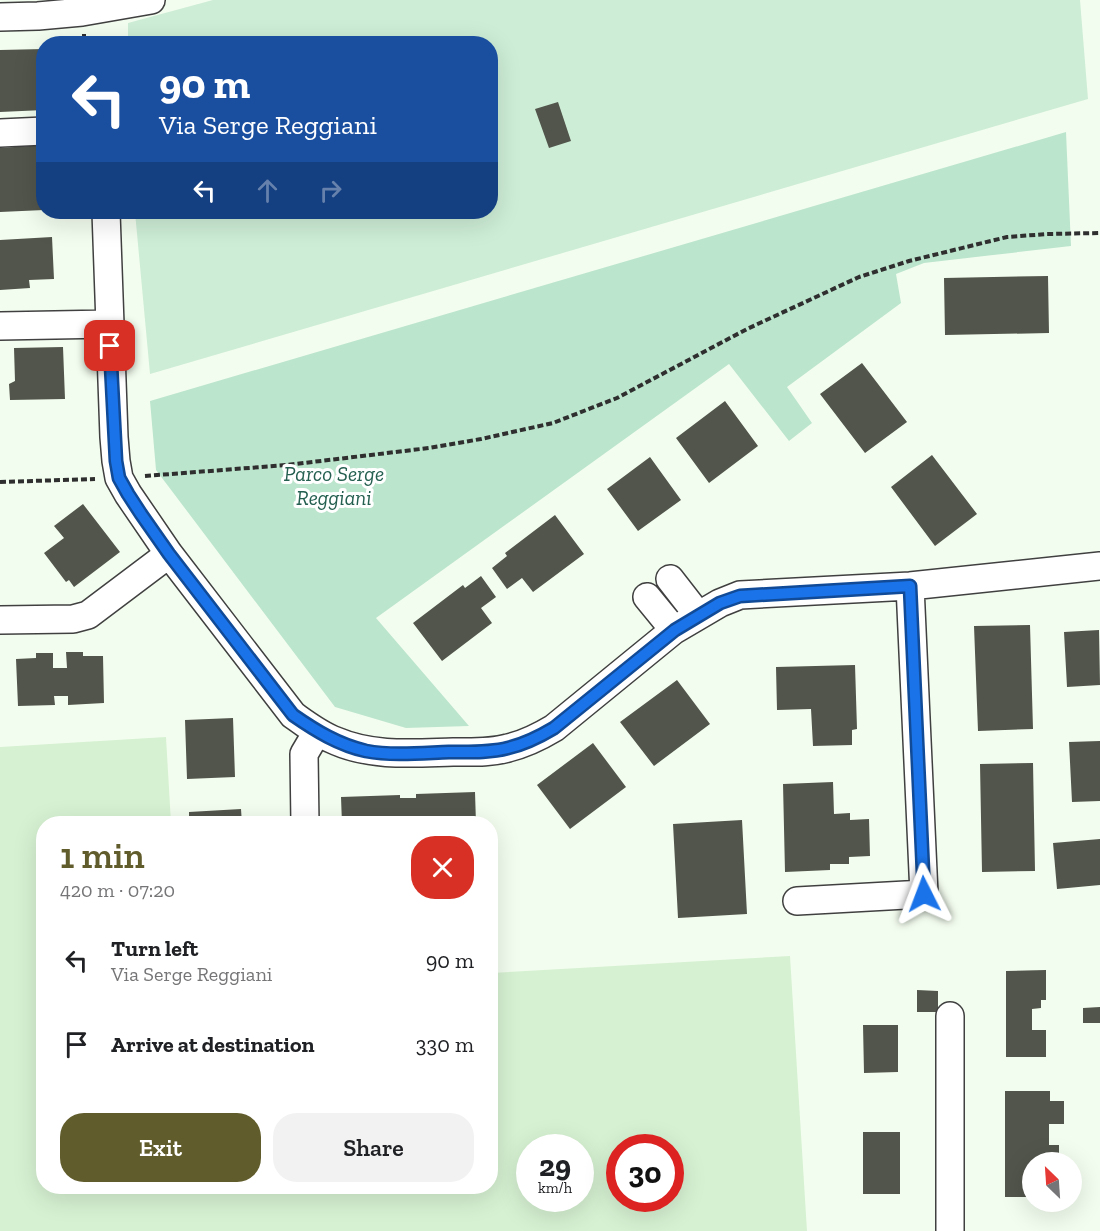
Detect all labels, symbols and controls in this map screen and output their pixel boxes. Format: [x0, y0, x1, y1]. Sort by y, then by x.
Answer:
text: 90 m [159, 58, 250, 109]
icon: left [60, 60, 138, 138]
text: Via Serge Reggiani [159, 109, 377, 141]
icon: left [188, 174, 221, 207]
icon: ahead [251, 174, 284, 207]
icon: right [314, 174, 347, 207]
pin [84, 320, 135, 371]
icon: arrive [93, 329, 126, 362]
park label: Parco Serge Reggiani [284, 461, 384, 510]
text: 1 min [60, 834, 145, 877]
button: close [411, 836, 474, 899]
position arrow [892, 862, 956, 926]
text: 420 m · 07:20 [60, 878, 175, 902]
text: Turn left [111, 935, 198, 962]
icon: left [60, 944, 93, 977]
text: 90 m [426, 947, 474, 974]
text: Via Serge Reggiani [111, 962, 272, 986]
icon: arrive [60, 1028, 93, 1061]
text: Arrive at destination [111, 1031, 314, 1058]
text: 330 m [416, 1031, 474, 1058]
button: Exit [60, 1113, 261, 1182]
button: Share [273, 1113, 474, 1182]
speed limit sign: 30 [606, 1134, 684, 1212]
text: 29 [539, 1148, 571, 1184]
north arrow [1022, 1152, 1082, 1212]
map controls [1022, 1152, 1082, 1212]
text: km/h [538, 1179, 572, 1197]

